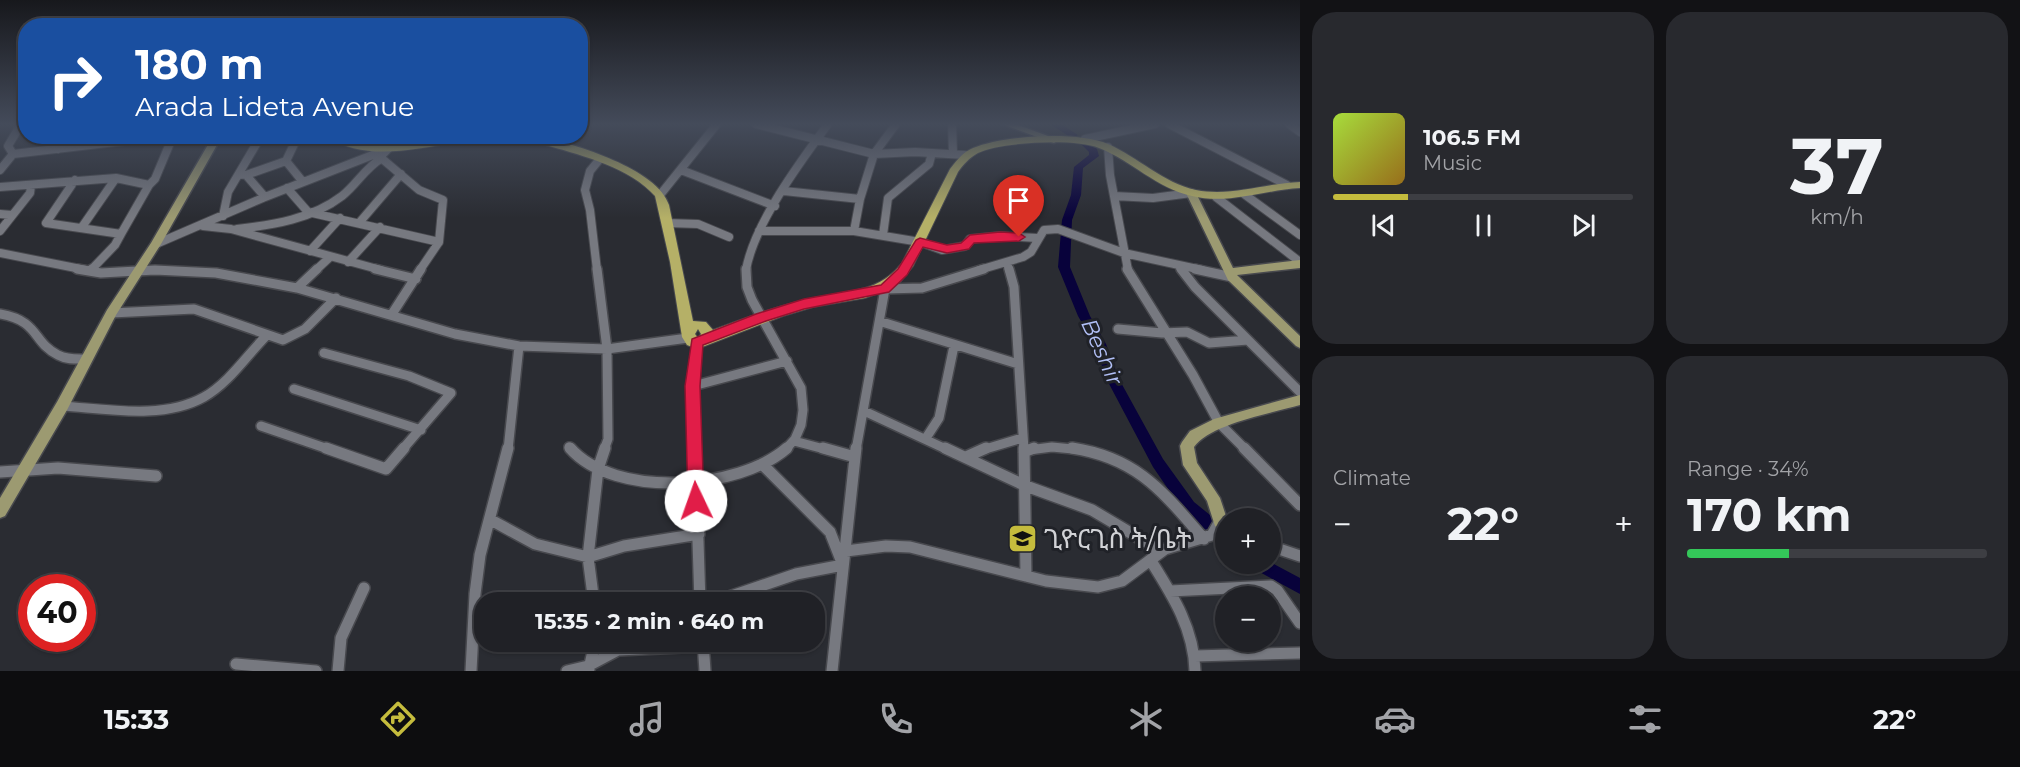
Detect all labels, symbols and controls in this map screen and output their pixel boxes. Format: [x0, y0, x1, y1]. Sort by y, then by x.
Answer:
text: 180 m [135, 38, 264, 90]
icon: right [36, 42, 114, 120]
text: Arada Lideta Avenue [135, 90, 414, 123]
text: 37 [1790, 118, 1884, 214]
text: 106.5 FM [1423, 124, 1521, 151]
text: Music [1423, 151, 1482, 175]
pin [993, 175, 1044, 237]
icon: arrive [1002, 184, 1035, 217]
text: km/h [1810, 205, 1864, 229]
icon: previous [1367, 209, 1400, 242]
icon: pause [1467, 209, 1500, 242]
icon: next [1567, 209, 1600, 242]
water label: Beshir [1075, 314, 1129, 391]
text: Range · 34% [1687, 457, 1808, 481]
text: Climate [1333, 466, 1411, 490]
position arrow [664, 469, 728, 533]
text: 170 km [1687, 487, 1851, 542]
text: 22° [1447, 496, 1519, 551]
text: − [1333, 504, 1352, 544]
text: + [1614, 504, 1633, 544]
map controls [1215, 508, 1281, 652]
button: + [1215, 508, 1281, 574]
school or university icon: ጊዮርጊስ ት/ቤት [1007, 523, 1039, 555]
place label: ጊዮርጊስ ት/ቤት [1044, 523, 1192, 555]
speed limit sign: 40 [18, 574, 96, 652]
button: − [1215, 586, 1281, 652]
text: 15:35 · 2 min · 640 m [535, 608, 764, 635]
icon: directions [377, 698, 419, 740]
icon: music [626, 698, 668, 740]
icon: phone [875, 698, 917, 740]
icon: climate [1125, 698, 1167, 740]
icon: car [1374, 698, 1416, 740]
icon: filters [1624, 698, 1666, 740]
text: 15:33 [104, 703, 169, 736]
text: 22° [1873, 703, 1916, 736]

